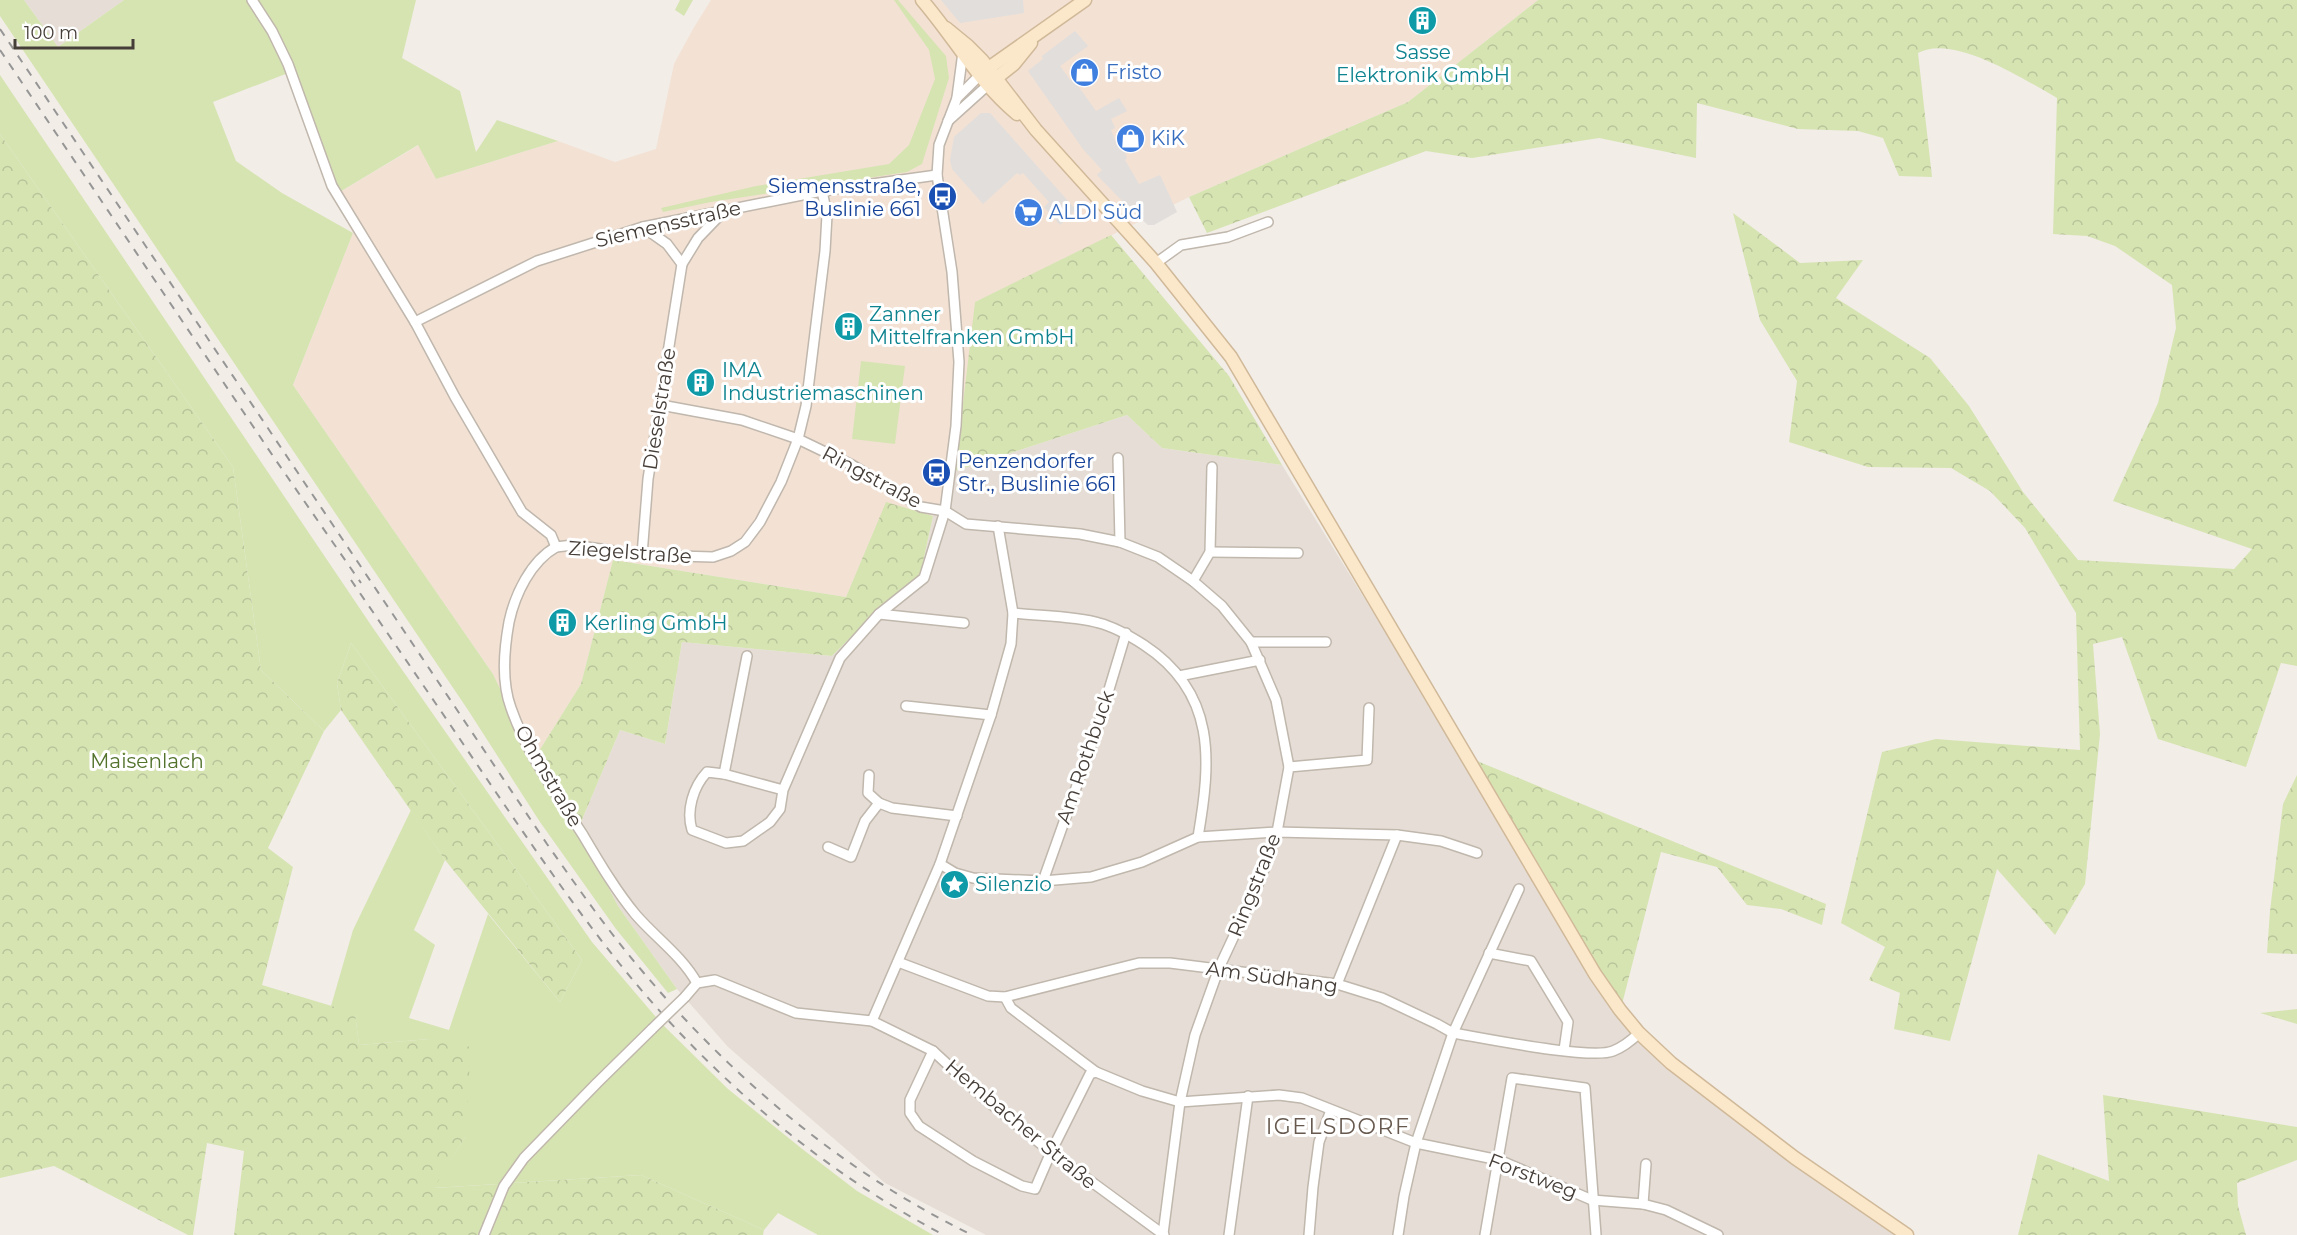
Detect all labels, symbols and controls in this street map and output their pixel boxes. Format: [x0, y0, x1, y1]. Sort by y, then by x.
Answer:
building icon: Sasse Elektronik GmbH [1407, 5, 1439, 37]
scale bar [15, 12, 134, 50]
text: 100 m [24, 22, 78, 44]
place label: Sasse Elektronik GmbH [1336, 40, 1510, 87]
shop icon: Fristo [1069, 56, 1101, 88]
place label: Fristo [1106, 60, 1162, 84]
shop icon: KiK [1114, 122, 1146, 154]
place label: KiK [1151, 126, 1186, 150]
place label: Siemensstraße, Buslinie 661 [768, 174, 921, 221]
bus stop icon: Siemensstraße, Buslinie 661 [926, 181, 958, 213]
street label: Siemensstraße [593, 196, 743, 252]
supermarket icon: ALDI Süd [1012, 196, 1044, 228]
place label: ALDI Süd [1049, 200, 1142, 224]
place label: Zanner Mittelfranken GmbH [869, 302, 1075, 349]
building icon: Zanner Mittelfranken GmbH [832, 310, 864, 342]
street label: Dieselstraße [637, 346, 681, 472]
place label: IMA Industriemaschinen [722, 358, 924, 405]
building icon: IMA Industriemaschinen [685, 366, 717, 398]
street label: Ringstraße [818, 441, 926, 513]
place label: Penzendorfer Str., Buslinie 661 [958, 449, 1117, 496]
bus stop icon: Penzendorfer Str., Buslinie 661 [921, 457, 953, 489]
street label: Ziegelstraße [567, 536, 693, 568]
building icon: Kerling GmbH [547, 607, 579, 639]
place label: Kerling GmbH [584, 611, 727, 635]
street label: Am Rothbuck [1051, 687, 1119, 827]
street label: Ohmstraße [510, 721, 588, 831]
park label: Maisenlach [90, 749, 204, 773]
street label: Ringstraße [1222, 830, 1286, 940]
place icon: Silenzio [938, 868, 970, 900]
place label: Silenzio [975, 872, 1052, 896]
street label: Am Südhang [1205, 956, 1339, 998]
street label: Hembacher Straße [941, 1054, 1101, 1194]
district label: IGELSDORF [1266, 1113, 1410, 1140]
street label: Forstweg [1485, 1148, 1581, 1204]

